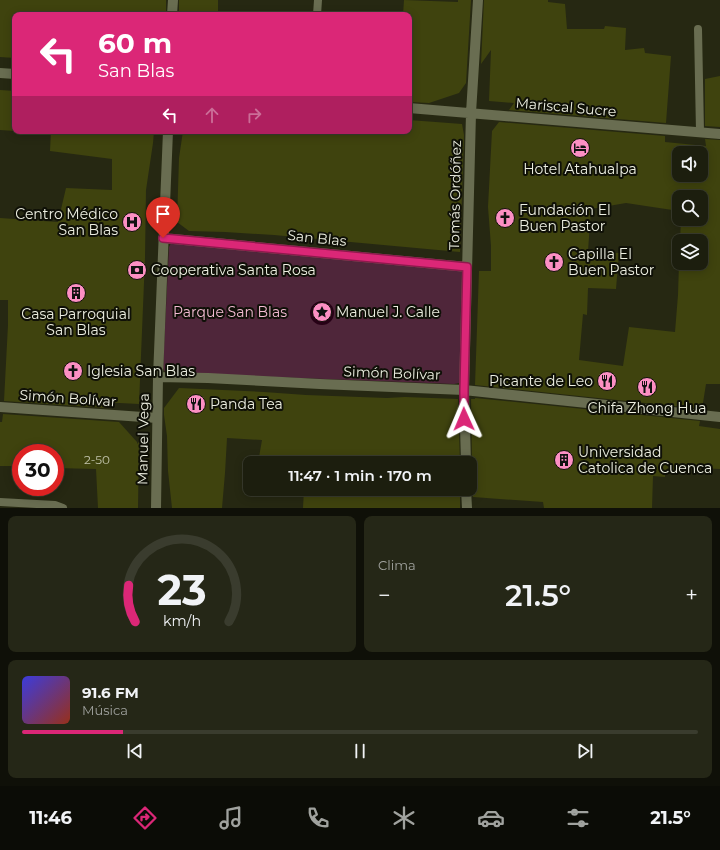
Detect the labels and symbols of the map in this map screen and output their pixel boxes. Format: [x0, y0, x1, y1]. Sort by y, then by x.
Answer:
street label: Mariscal Sucre [515, 94, 617, 120]
hotel icon: Hotel Atahualpa [569, 137, 591, 159]
street label: Tomás Ordóñez [445, 140, 465, 250]
place label: Hotel Atahualpa [523, 160, 637, 178]
pin [146, 197, 180, 238]
place label: Fundación El Buen Pastor [519, 201, 611, 235]
place label: Centro Médico San Blas [15, 205, 118, 239]
church icon: Fundación El Buen Pastor [494, 207, 516, 229]
hospital icon: Centro Médico San Blas [121, 211, 143, 233]
street label: San Blas [287, 226, 348, 250]
place label: Capilla El Buen Pastor [568, 245, 655, 279]
church icon: Capilla El Buen Pastor [543, 251, 565, 273]
bank icon: Cooperativa Santa Rosa [126, 259, 148, 281]
place label: Cooperativa Santa Rosa [151, 261, 316, 279]
building icon: Casa Parroquial San Blas [65, 282, 87, 304]
place icon: Manuel J. Calle [311, 301, 333, 323]
park label: Parque San Blas [173, 303, 287, 321]
place label: Manuel J. Calle [336, 303, 440, 321]
place label: Casa Parroquial San Blas [21, 305, 131, 339]
church icon: Iglesia San Blas [62, 360, 84, 382]
place label: Iglesia San Blas [87, 362, 195, 380]
street label: Simón Bolívar [343, 362, 441, 384]
restaurant icon: Picante de Leo [596, 370, 618, 392]
place label: Picante de Leo [489, 372, 593, 390]
restaurant icon: Chifa Zhong Hua [636, 376, 658, 398]
street label: Simón Bolívar [19, 386, 117, 410]
street label: Manuel Vega [133, 393, 153, 485]
restaurant icon: Panda Tea [185, 393, 207, 415]
place label: Panda Tea [210, 395, 283, 413]
position arrow [443, 398, 485, 440]
place label: Chifa Zhong Hua [588, 399, 706, 417]
place label: Universidad Catolica de Cuenca [578, 443, 712, 477]
speed limit sign: 30 [12, 444, 64, 496]
building icon: Universidad Catolica de Cuenca [553, 449, 575, 471]
house number: 2-50 [84, 452, 110, 467]

